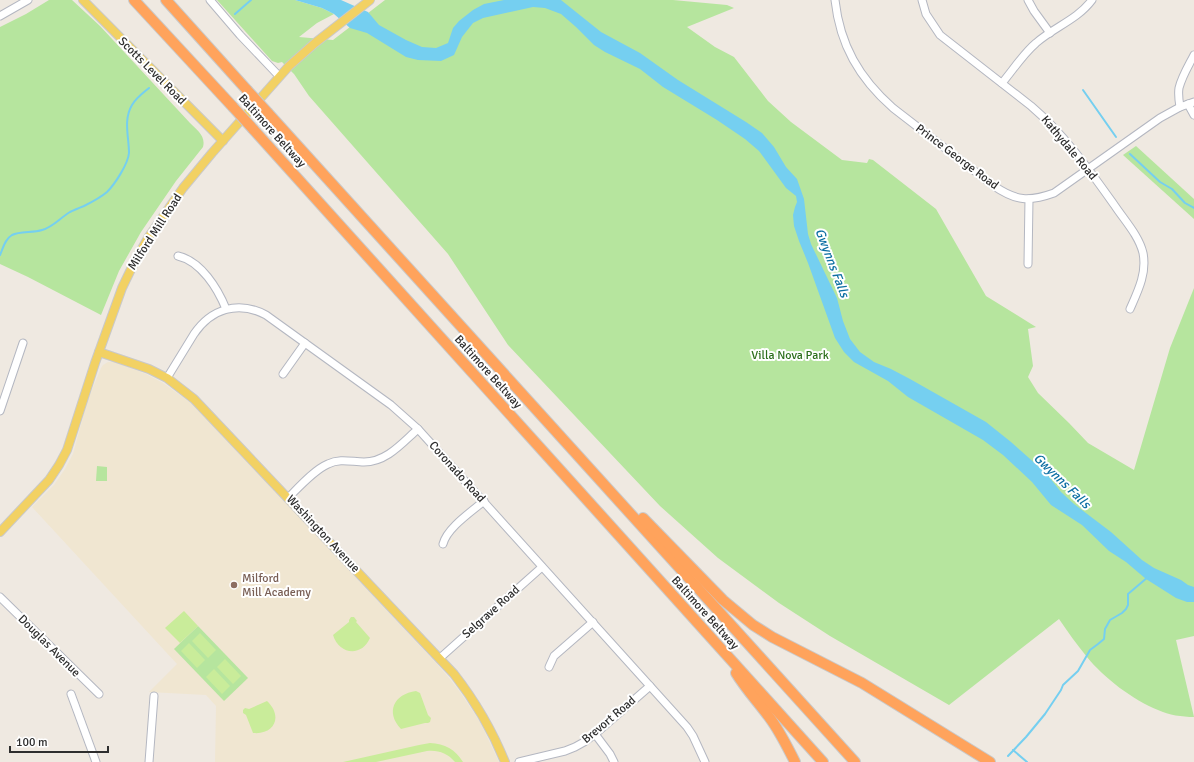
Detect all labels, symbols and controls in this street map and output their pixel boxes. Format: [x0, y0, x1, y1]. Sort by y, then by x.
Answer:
street label: Scotts Level Road [115, 34, 189, 108]
street label: Baltimore Beltway [235, 91, 309, 171]
street label: Kathydale Road [1038, 113, 1100, 183]
street label: Prince George Road [912, 121, 1002, 193]
street label: Milford Mill Road [125, 191, 185, 273]
water label: Gwynns Falls [812, 226, 853, 301]
street label: Baltimore Beltway [451, 332, 525, 412]
park label: Villa Nova Park [751, 348, 829, 363]
street label: Coronado Road [426, 438, 488, 506]
water label: Gwynns Falls [1030, 450, 1095, 513]
street label: Washington Avenue [283, 492, 363, 576]
place label: Milford Mill Academy [242, 571, 311, 600]
street label: Baltimore Beltway [668, 573, 742, 653]
marker: Milford Mill Academy [229, 580, 239, 590]
street label: Selgrave Road [459, 582, 523, 642]
street label: Douglas Avenue [15, 612, 83, 680]
street label: Brevort Road [579, 693, 639, 747]
scale bar [10, 728, 108, 754]
text: 100 m [16, 735, 48, 750]

